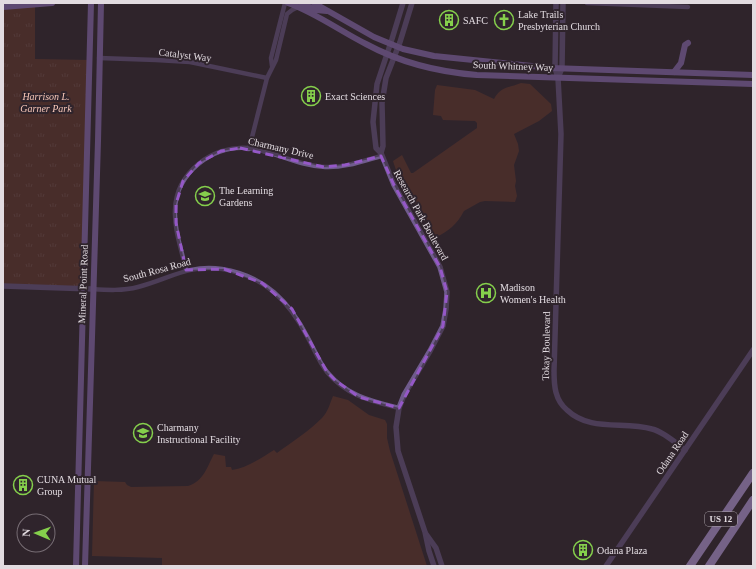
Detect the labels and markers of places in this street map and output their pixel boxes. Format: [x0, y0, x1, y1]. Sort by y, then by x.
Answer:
building icon: SAFC [438, 9, 460, 31]
church icon: Lake Trails Presbyterian Church [493, 9, 515, 31]
place label: Lake Trails Presbyterian Church [518, 9, 600, 32]
place label: SAFC [463, 15, 488, 26]
building icon: Exact Sciences [300, 85, 322, 107]
place label: Exact Sciences [325, 91, 385, 102]
school or university icon: The Learning Gardens [194, 185, 216, 207]
place label: The Learning Gardens [219, 185, 273, 208]
hospital icon: Madison Women's Health [475, 282, 497, 304]
place label: Madison Women's Health [500, 282, 566, 305]
school or university icon: Charmany Instructional Facility [132, 422, 154, 444]
place label: Charmany Instructional Facility [157, 422, 241, 445]
building icon: CUNA Mutual Group [12, 474, 34, 496]
place label: CUNA Mutual Group [37, 474, 96, 497]
building icon: Odana Plaza [572, 539, 594, 561]
place label: Odana Plaza [597, 545, 648, 556]

